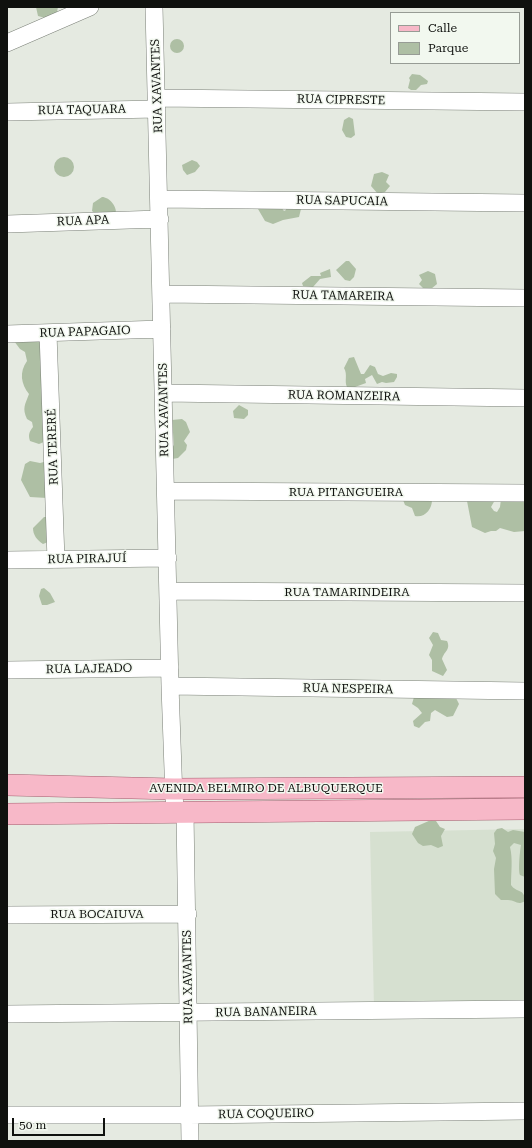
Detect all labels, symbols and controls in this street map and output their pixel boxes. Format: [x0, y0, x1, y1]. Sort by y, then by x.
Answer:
legend [390, 12, 520, 64]
text: Calle [428, 21, 457, 35]
street label: RUA XAVANTES [148, 39, 166, 133]
text: Parque [428, 41, 468, 55]
street label: RUA CIPRESTE [297, 92, 385, 108]
street label: RUA TAQUARA [38, 102, 126, 118]
street label: RUA SAPUCAIA [296, 193, 388, 209]
street label: RUA APA [56, 213, 110, 229]
street label: RUA TAMAREIRA [292, 288, 394, 304]
street label: RUA PAPAGAIO [39, 323, 131, 341]
street label: RUA XAVANTES [156, 363, 172, 457]
street label: RUA ROMANZEIRA [288, 388, 400, 404]
street label: RUA TERERÉ [44, 409, 62, 485]
street label: RUA PITANGUEIRA [289, 485, 403, 499]
street label: RUA PIRAJUÍ [47, 551, 127, 567]
street label: RUA TAMARINDEIRA [284, 585, 410, 599]
street label: RUA LAJEADO [46, 661, 132, 677]
street label: RUA NESPEIRA [303, 681, 393, 697]
street label: AVENIDA BELMIRO DE ALBUQUERQUE [149, 781, 383, 795]
street label: RUA BOCAIUVA [50, 907, 144, 921]
street label: RUA XAVANTES [180, 930, 196, 1024]
street label: RUA BANANEIRA [215, 1004, 317, 1020]
street label: RUA COQUEIRO [218, 1106, 314, 1122]
scale bar [14, 1110, 107, 1136]
text: 50 m [19, 1118, 46, 1132]

